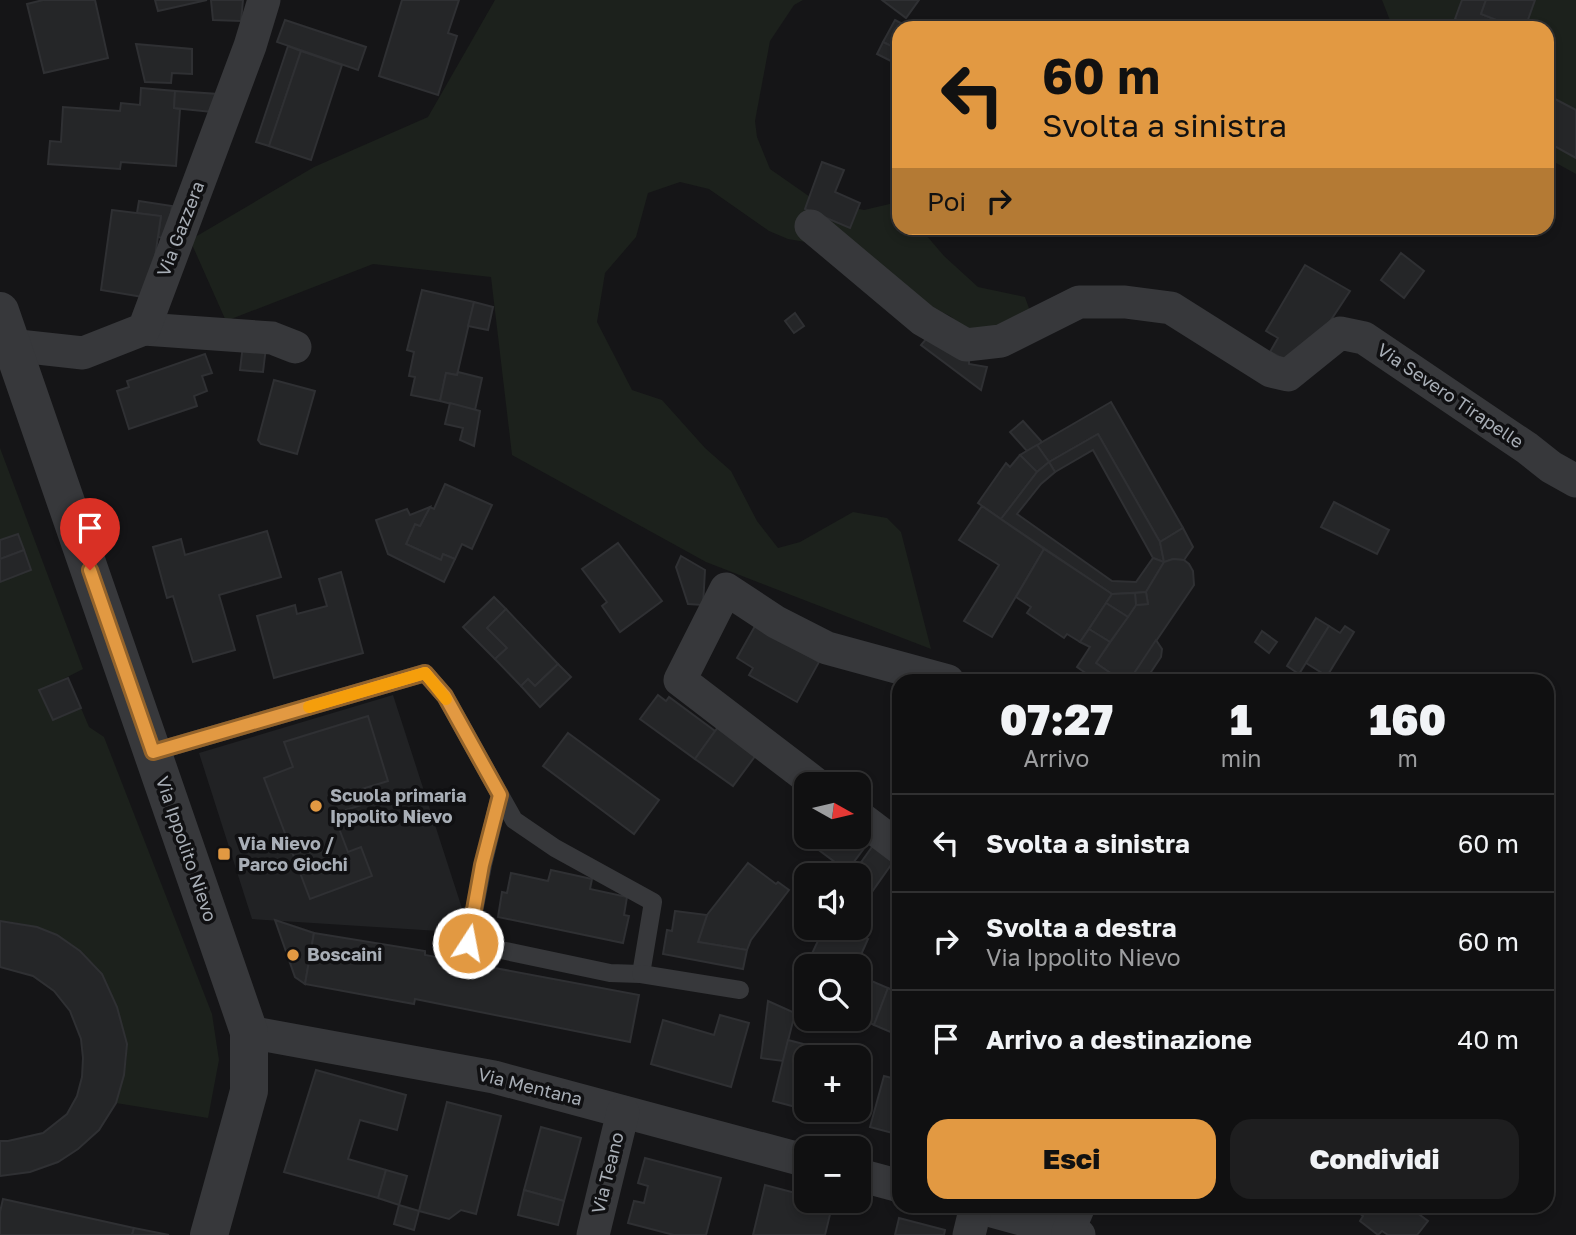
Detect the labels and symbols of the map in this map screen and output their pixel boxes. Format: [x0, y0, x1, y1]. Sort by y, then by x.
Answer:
street label: Via Gazzera [152, 178, 208, 279]
street label: Via Severo Tirapelle [1373, 338, 1528, 452]
pin [60, 498, 120, 570]
north arrow [794, 772, 872, 849]
street label: Via Ippolito Nievo [152, 773, 222, 924]
place label: Scuola primaria Ippolito Nievo [330, 784, 467, 827]
marker: Scuola primaria Ippolito Nievo [308, 798, 324, 814]
place label: Via Nievo / Parco Giochi [238, 832, 348, 875]
marker: Via Nievo / Parco Giochi [216, 846, 232, 862]
position arrow [431, 906, 505, 980]
place label: Boscaini [307, 943, 382, 965]
marker: Boscaini [285, 947, 301, 963]
street label: Via Mentana [476, 1062, 585, 1110]
street label: Via Teano [586, 1130, 628, 1216]

